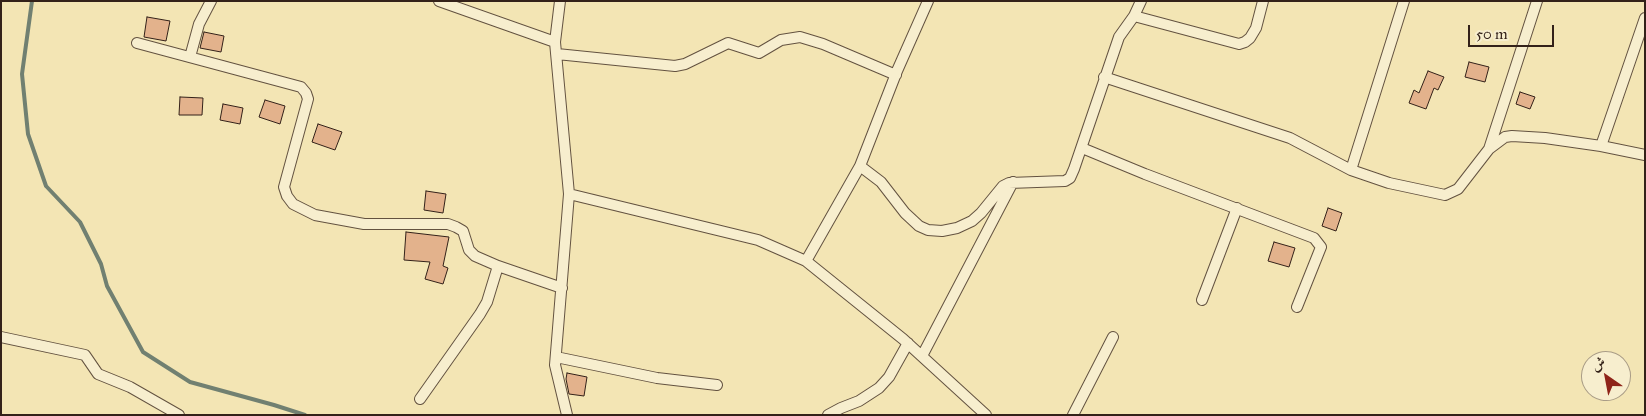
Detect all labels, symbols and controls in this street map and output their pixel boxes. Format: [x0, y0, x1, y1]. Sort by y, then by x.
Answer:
scale bar [1471, 15, 1557, 47]
text: 50 m [1476, 25, 1508, 43]
north arrow [1581, 351, 1631, 401]
text: ش [1588, 353, 1609, 375]

